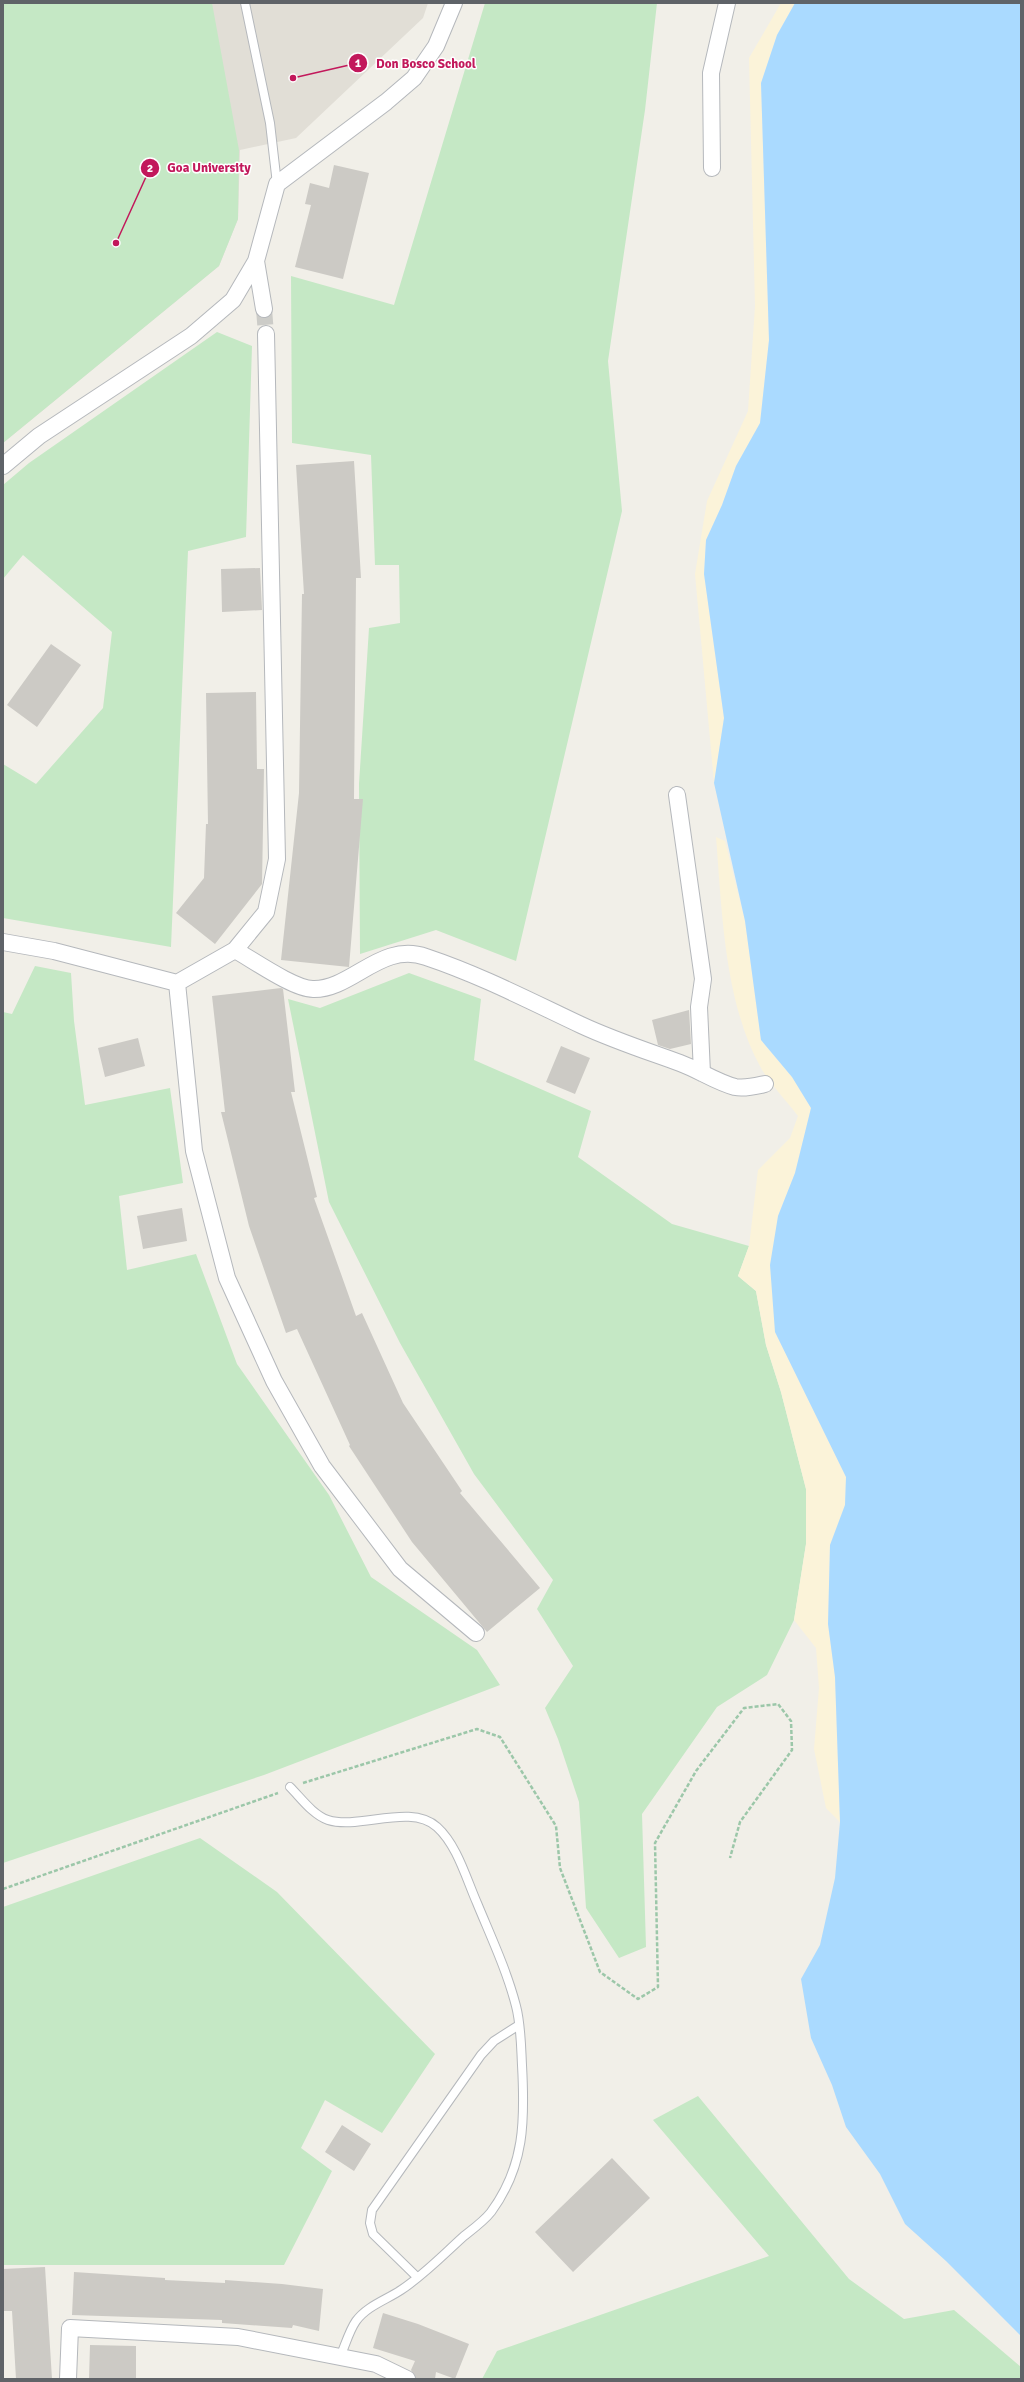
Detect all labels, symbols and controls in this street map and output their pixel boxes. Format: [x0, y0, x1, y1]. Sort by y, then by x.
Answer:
callout: Don Bosco School [348, 50, 484, 75]
text: 1 [355, 56, 362, 71]
text: Don Bosco School [376, 56, 476, 72]
callout: Goa University [140, 155, 259, 180]
text: Goa University [167, 160, 251, 176]
text: 2 [147, 161, 153, 176]

